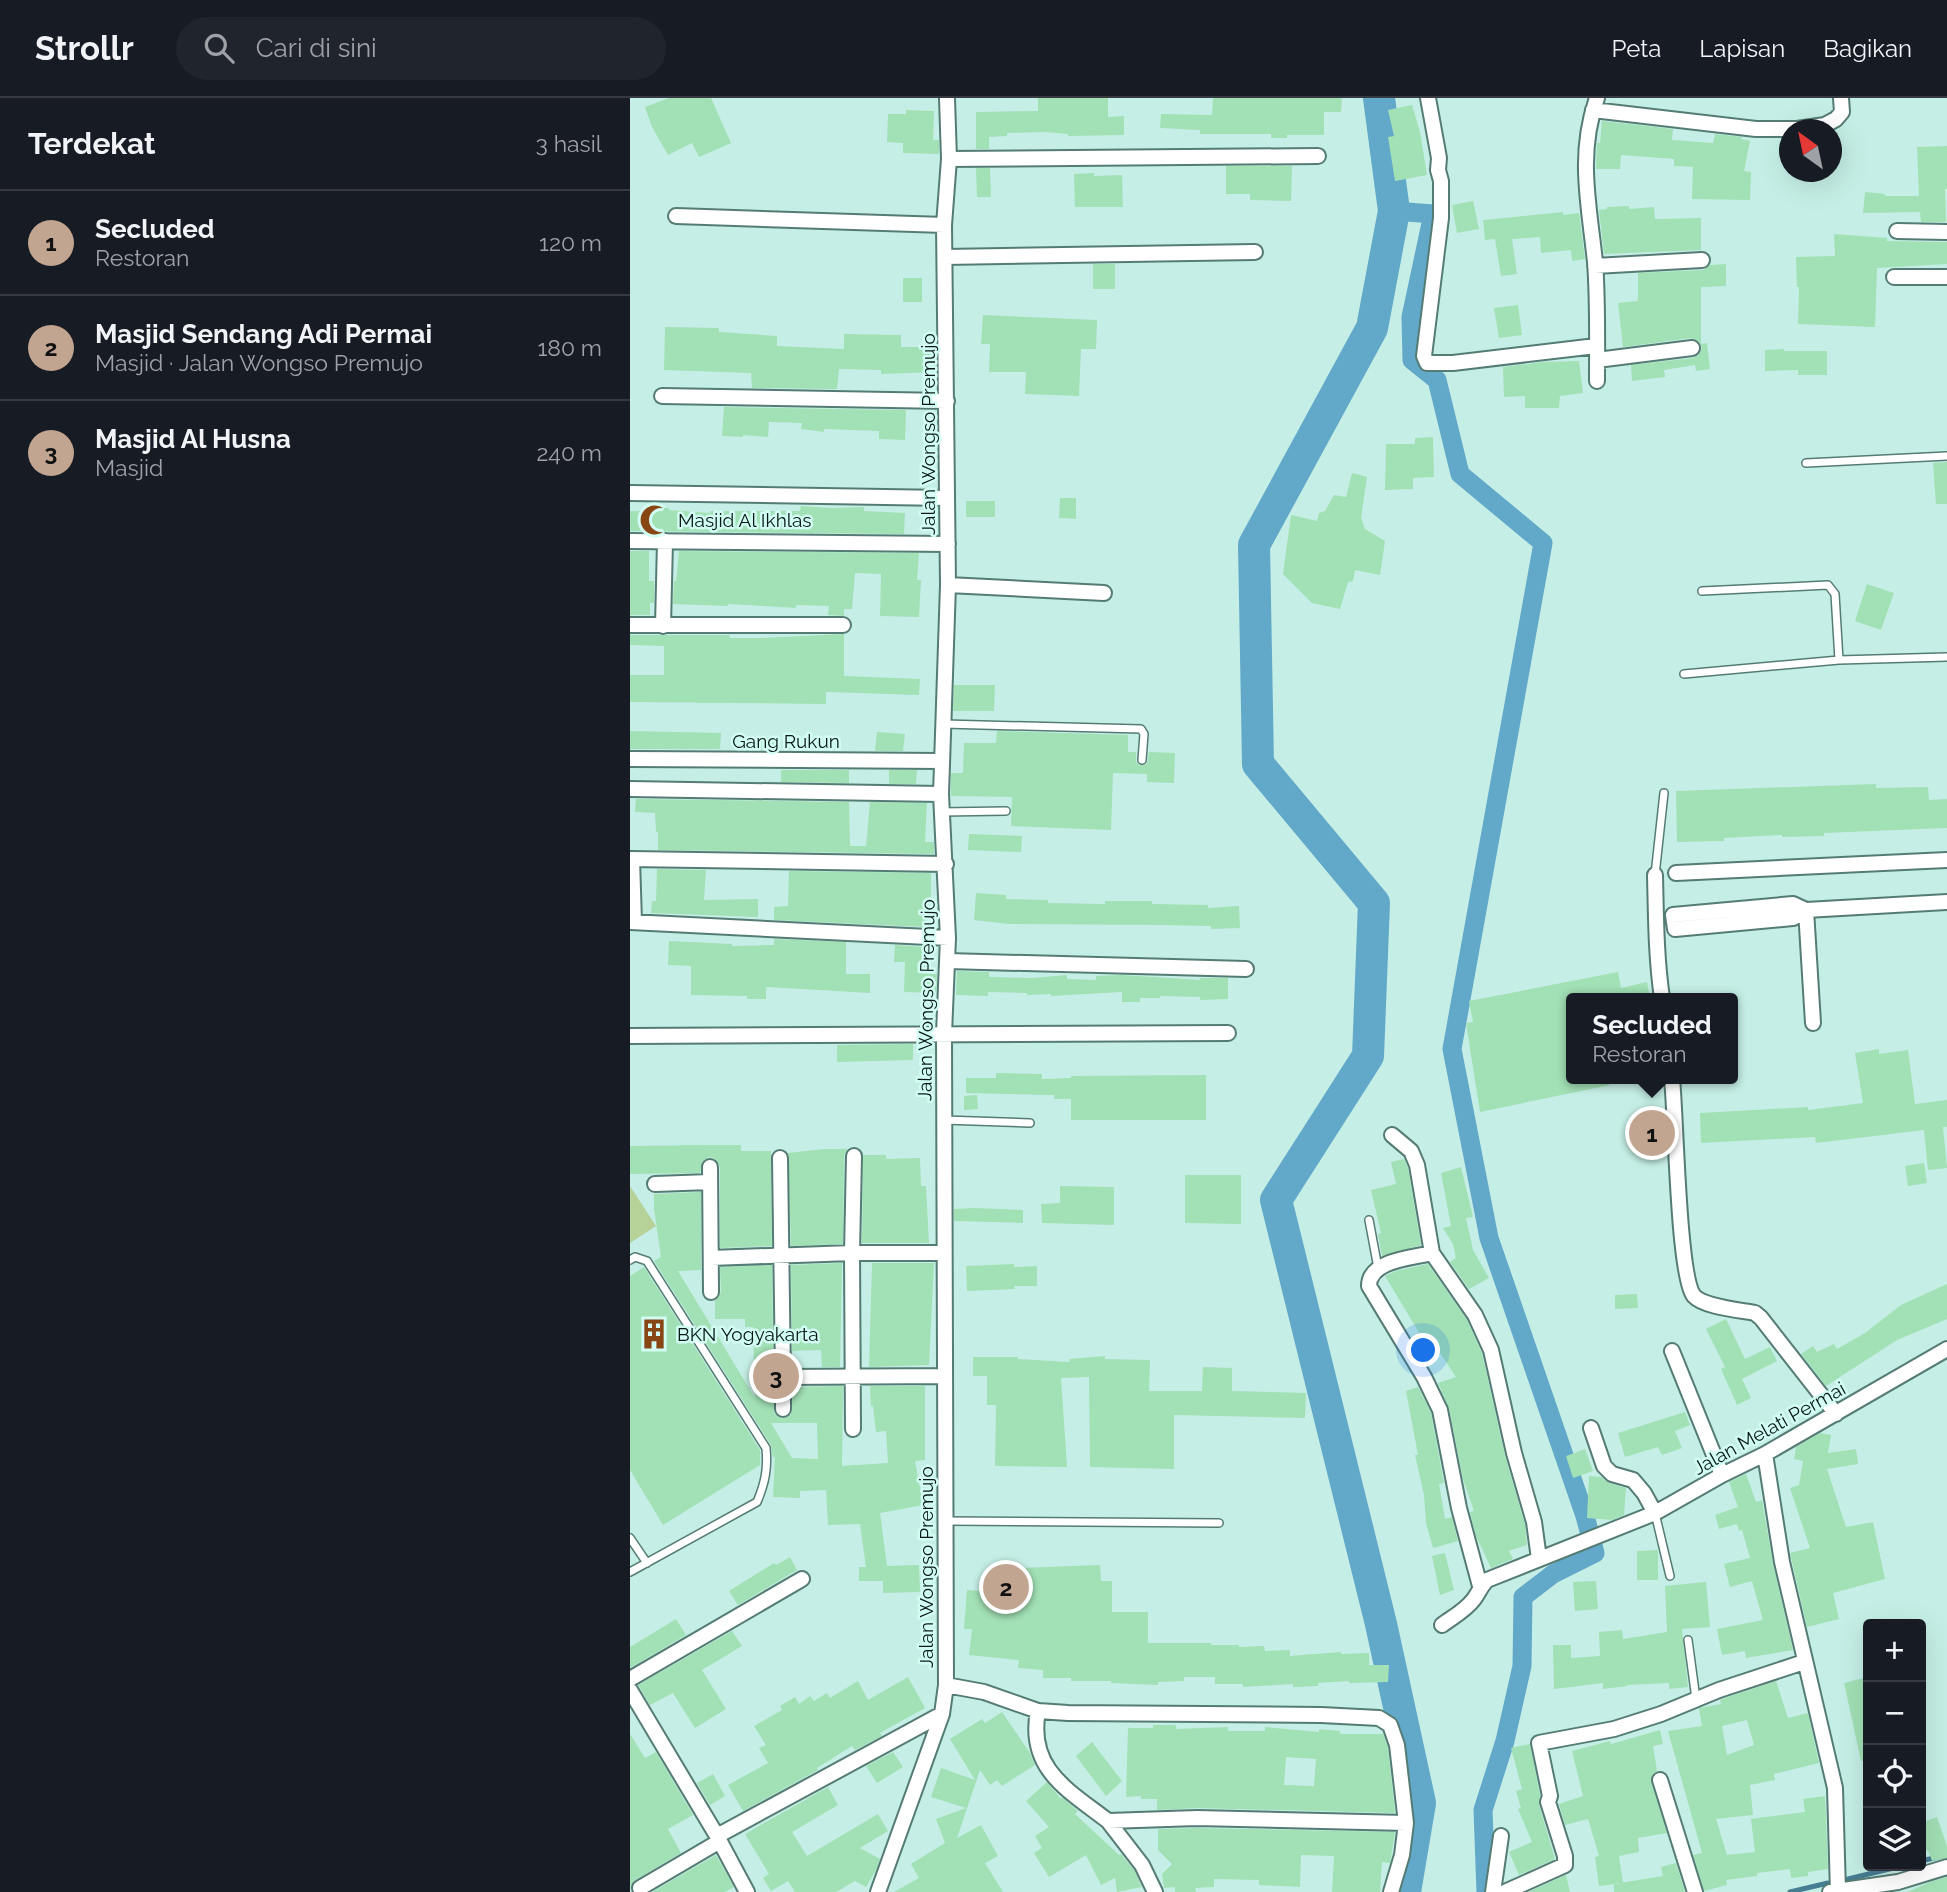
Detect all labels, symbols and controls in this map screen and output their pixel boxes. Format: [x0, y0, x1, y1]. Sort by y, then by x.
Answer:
search box [176, 17, 666, 80]
text: Strollr [35, 29, 134, 68]
icon: search [200, 29, 238, 67]
text: Cari di sini [256, 33, 377, 63]
text: Peta [1612, 34, 1661, 63]
text: Lapisan [1699, 34, 1785, 63]
text: Bagikan [1823, 34, 1912, 63]
north arrow [1779, 119, 1842, 182]
text: Terdekat [28, 126, 156, 161]
text: 3 hasil [536, 130, 602, 157]
text: Secluded [95, 214, 215, 244]
text: 1 [45, 229, 57, 256]
text: 120 m [539, 229, 602, 256]
text: Restoran [95, 244, 189, 271]
text: Masjid Sendang Adi Permai [95, 319, 432, 349]
street label: Jalan Wongso Premujo [917, 333, 939, 535]
text: 2 [45, 334, 57, 361]
text: 180 m [537, 334, 602, 361]
text: Masjid · Jalan Wongso Premujo [95, 349, 423, 376]
text: Masjid Al Husna [95, 424, 291, 454]
text: 3 [45, 439, 57, 466]
text: 240 m [536, 439, 602, 466]
text: Masjid [95, 454, 163, 481]
mosque icon: Masjid Al Ikhlas [638, 503, 672, 537]
place label: Masjid Al Ikhlas [678, 509, 811, 531]
street label: Gang Rukun [732, 730, 840, 752]
street label: Jalan Wongso Premujo [913, 899, 939, 1101]
popup [1566, 993, 1738, 1084]
text: Secluded [1592, 1010, 1712, 1040]
text: Restoran [1592, 1040, 1687, 1067]
pin: 1 [1629, 1107, 1675, 1159]
building icon: BKN Yogyakarta [637, 1317, 671, 1351]
place label: BKN Yogyakarta [677, 1323, 819, 1345]
your location [1406, 1333, 1440, 1367]
pin: 3 [753, 1350, 799, 1402]
street label: Jalan Melati Permai [1689, 1377, 1849, 1479]
street label: Jalan Wongso Premujo [915, 1466, 937, 1668]
pin: 2 [983, 1561, 1029, 1613]
map controls [1863, 1619, 1926, 1871]
button: + [1863, 1619, 1926, 1682]
button: − [1863, 1682, 1926, 1745]
button: locate [1863, 1745, 1926, 1808]
button: layers [1863, 1808, 1926, 1871]

